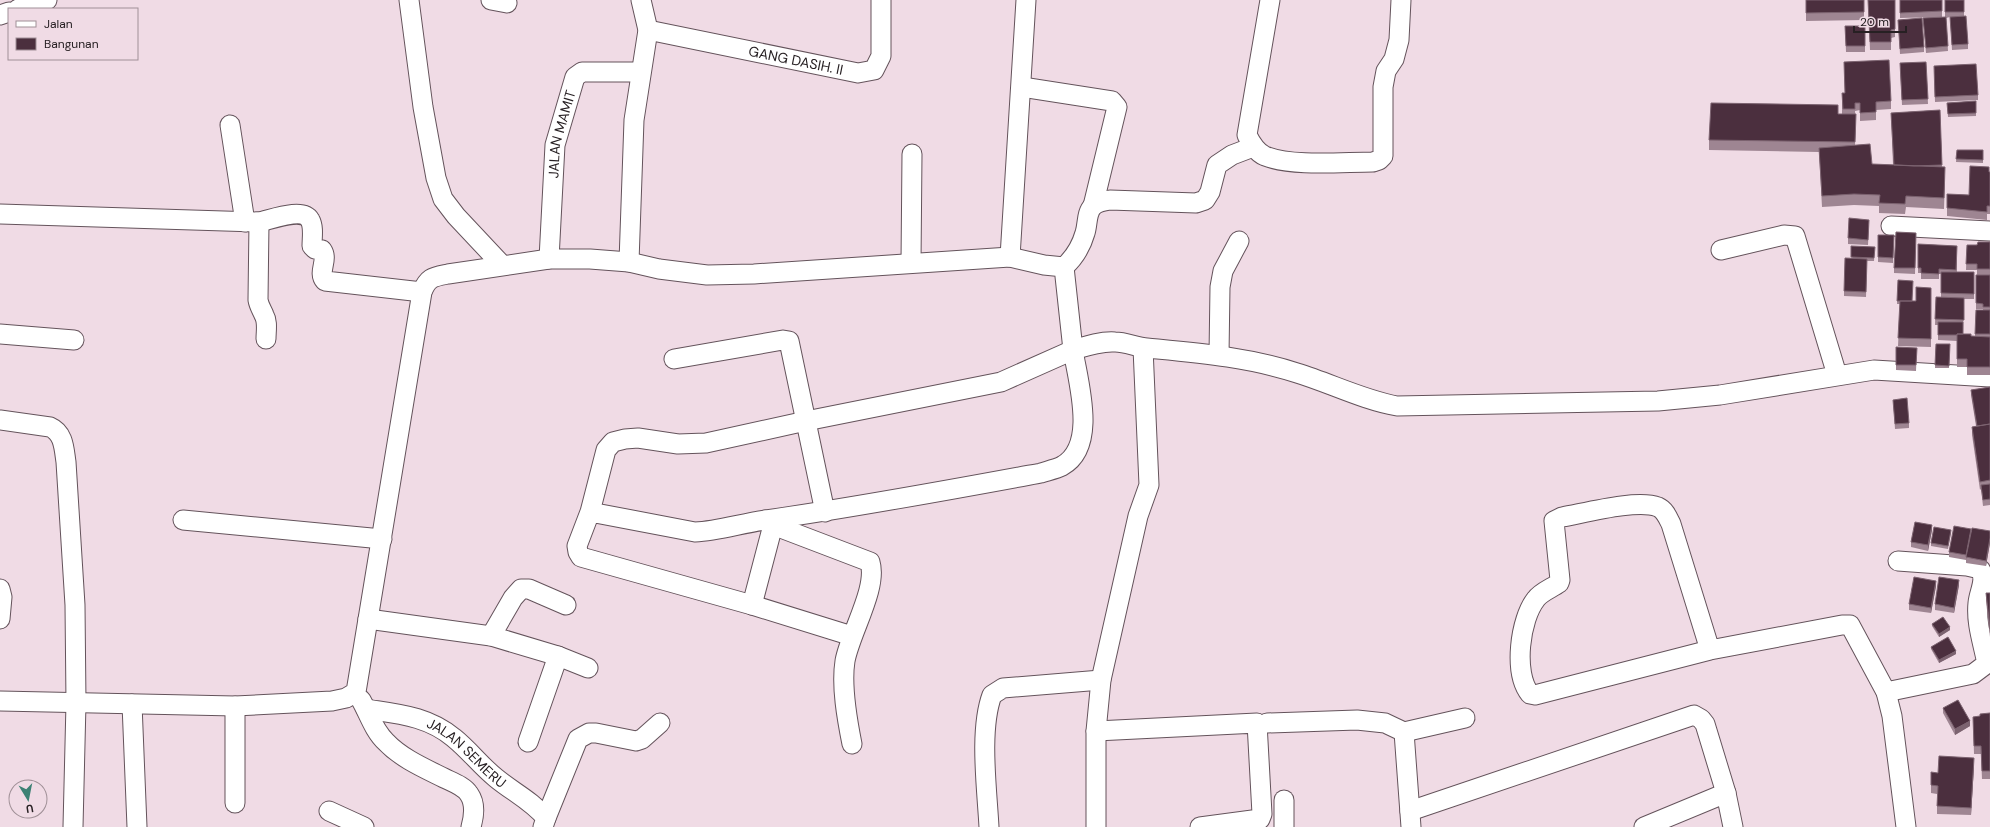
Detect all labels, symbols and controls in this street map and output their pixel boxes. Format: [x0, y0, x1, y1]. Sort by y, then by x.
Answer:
legend [8, 8, 138, 60]
scale bar [1854, 8, 1906, 34]
text: 20 m [1860, 14, 1889, 30]
text: Jalan [44, 16, 73, 32]
text: Bangunan [44, 36, 99, 52]
street label: GANG DASIH. II [747, 42, 845, 79]
street label: JALAN MAMIT [544, 88, 580, 179]
street label: JALAN SEMERU [424, 714, 510, 792]
north arrow [8, 779, 48, 819]
text: U [25, 801, 35, 816]

